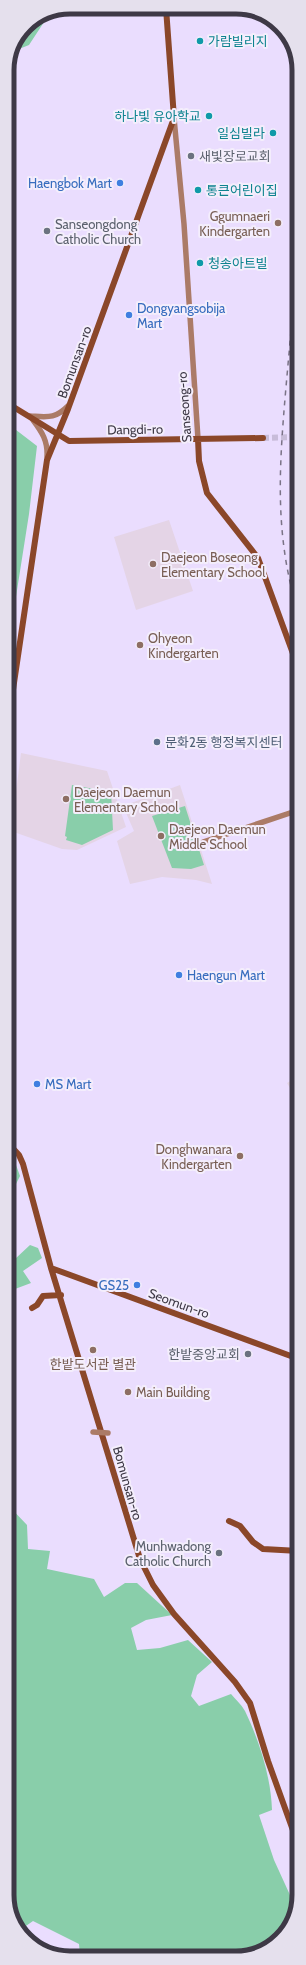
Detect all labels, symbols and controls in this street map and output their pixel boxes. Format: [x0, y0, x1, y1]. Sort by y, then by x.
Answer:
place label: 가람빌리지 [208, 33, 268, 49]
marker: 가람빌리지 [195, 36, 205, 46]
place label: 하나빛 유아학교 [114, 108, 201, 124]
marker: 하나빛 유아학교 [204, 111, 214, 121]
place label: 일심빌라 [217, 125, 265, 141]
marker: 일심빌라 [268, 128, 278, 138]
place label: 새빛장로교회 [199, 148, 271, 164]
marker: 새빛장로교회 [186, 151, 196, 161]
place label: Haengbok Mart [28, 175, 113, 191]
marker: Haengbok Mart [115, 178, 125, 188]
place label: 통큰어린이집 [206, 182, 278, 198]
marker: 통큰어린이집 [193, 185, 203, 195]
place label: Ggumnaeri Kindergarten [199, 208, 270, 239]
place label: Sanseongdong Catholic Church [55, 216, 141, 247]
marker: Ggumnaeri Kindergarten [273, 218, 283, 228]
marker: Sanseongdong Catholic Church [42, 226, 52, 236]
place label: 청송아트빌 [208, 255, 268, 271]
marker: 청송아트빌 [195, 258, 205, 268]
place label: Dongyangsobija Mart [137, 300, 226, 331]
marker: Dongyangsobija Mart [124, 310, 134, 320]
street label: Bomunsan-ro [54, 324, 94, 400]
street label: Sanseong-ro [174, 371, 194, 443]
street label: Dangdi-ro [107, 421, 163, 437]
place label: Daejeon Boseong Elementary School [161, 549, 265, 580]
marker: Daejeon Boseong Elementary School [148, 559, 158, 569]
place label: Ohyeon Kindergarten [148, 630, 219, 661]
marker: Ohyeon Kindergarten [135, 640, 145, 650]
place label: 문화2동 행정복지센터 [165, 734, 282, 750]
marker: 문화2동 행정복지센터 [152, 737, 162, 747]
place label: Daejeon Daemun Elementary School [74, 784, 178, 815]
marker: Daejeon Daemun Elementary School [61, 794, 71, 804]
place label: Daejeon Daemun Middle School [169, 821, 266, 852]
marker: Daejeon Daemun Middle School [156, 831, 166, 841]
place label: Haengun Mart [187, 967, 266, 983]
marker: Haengun Mart [174, 970, 184, 980]
place label: MS Mart [45, 1076, 92, 1092]
marker: MS Mart [32, 1079, 42, 1089]
place label: Donghwanara Kindergarten [155, 1141, 233, 1172]
marker: Donghwanara Kindergarten [235, 1151, 245, 1161]
place label: GS25 [99, 1277, 129, 1293]
marker: GS25 [132, 1280, 142, 1290]
street label: Seomun-ro [146, 1285, 212, 1321]
marker: 한밭도서관 별관 [88, 1345, 98, 1355]
place label: 한밭중앙교회 [168, 1346, 240, 1362]
marker: 한밭중앙교회 [243, 1349, 253, 1359]
place label: 한밭도서관 별관 [50, 1356, 136, 1372]
place label: Main Building [136, 1384, 210, 1400]
marker: Main Building [123, 1387, 133, 1397]
street label: Bomunsan-ro [110, 1444, 146, 1522]
place label: Munhwadong Catholic Church [125, 1538, 212, 1569]
marker: Munhwadong Catholic Church [214, 1548, 224, 1558]

